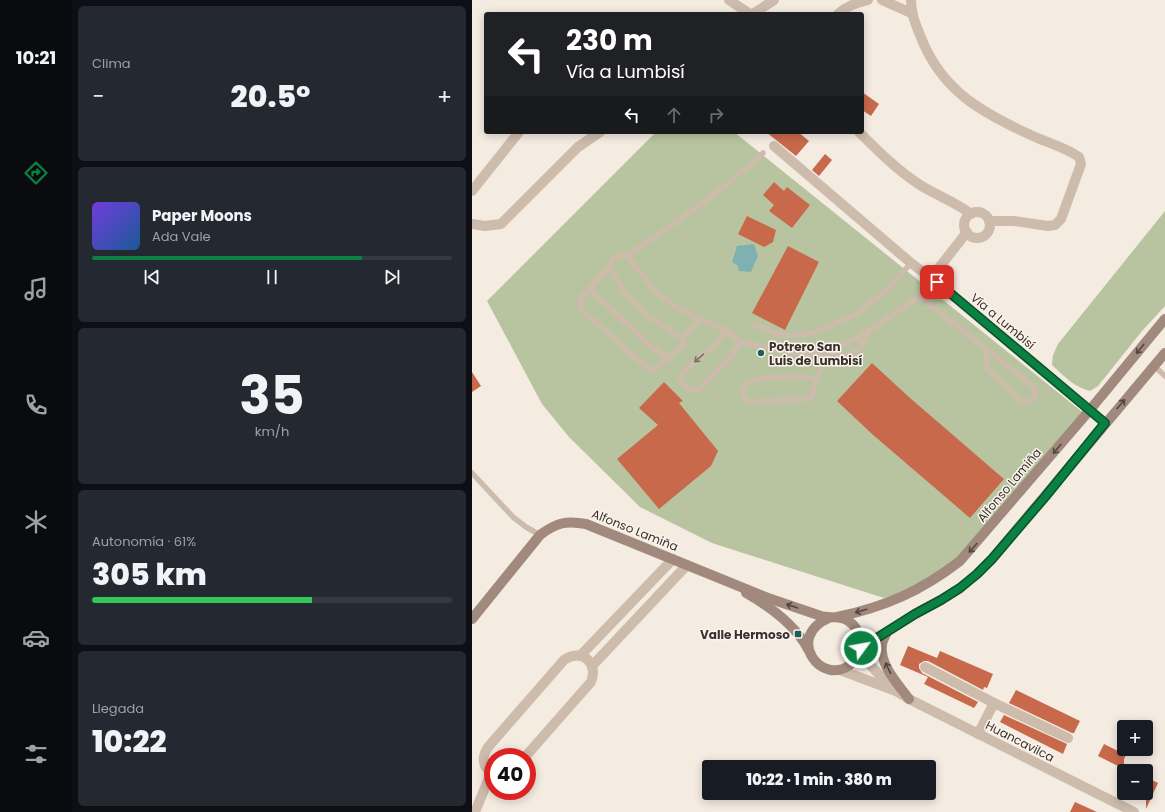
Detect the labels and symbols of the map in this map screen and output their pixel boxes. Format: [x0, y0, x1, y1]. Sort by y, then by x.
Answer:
pin [920, 265, 954, 299]
street label: Vía a Lumbisí [967, 289, 1039, 353]
place label: Potrero San Luis de Lumbisí [769, 338, 863, 369]
one-way arrow [1136, 344, 1145, 355]
marker: Potrero San Luis de Lumbisí [756, 348, 766, 358]
one-way arrow [694, 354, 704, 363]
one-way arrow [1117, 399, 1126, 409]
street label: Alfonso Lamiña [973, 444, 1045, 526]
one-way arrow [1053, 444, 1062, 454]
street label: Alfonso Lamiña [589, 505, 681, 555]
one-way arrow [968, 543, 977, 553]
one-way arrow [785, 602, 798, 609]
one-way arrow [855, 608, 868, 615]
place label: Valle Hermoso [700, 626, 790, 643]
position arrow [840, 627, 882, 669]
marker: Valle Hermoso [793, 629, 803, 639]
one-way arrow [884, 662, 891, 674]
street label: Huancavilca [983, 716, 1057, 766]
speed limit sign: 40 [484, 748, 536, 800]

